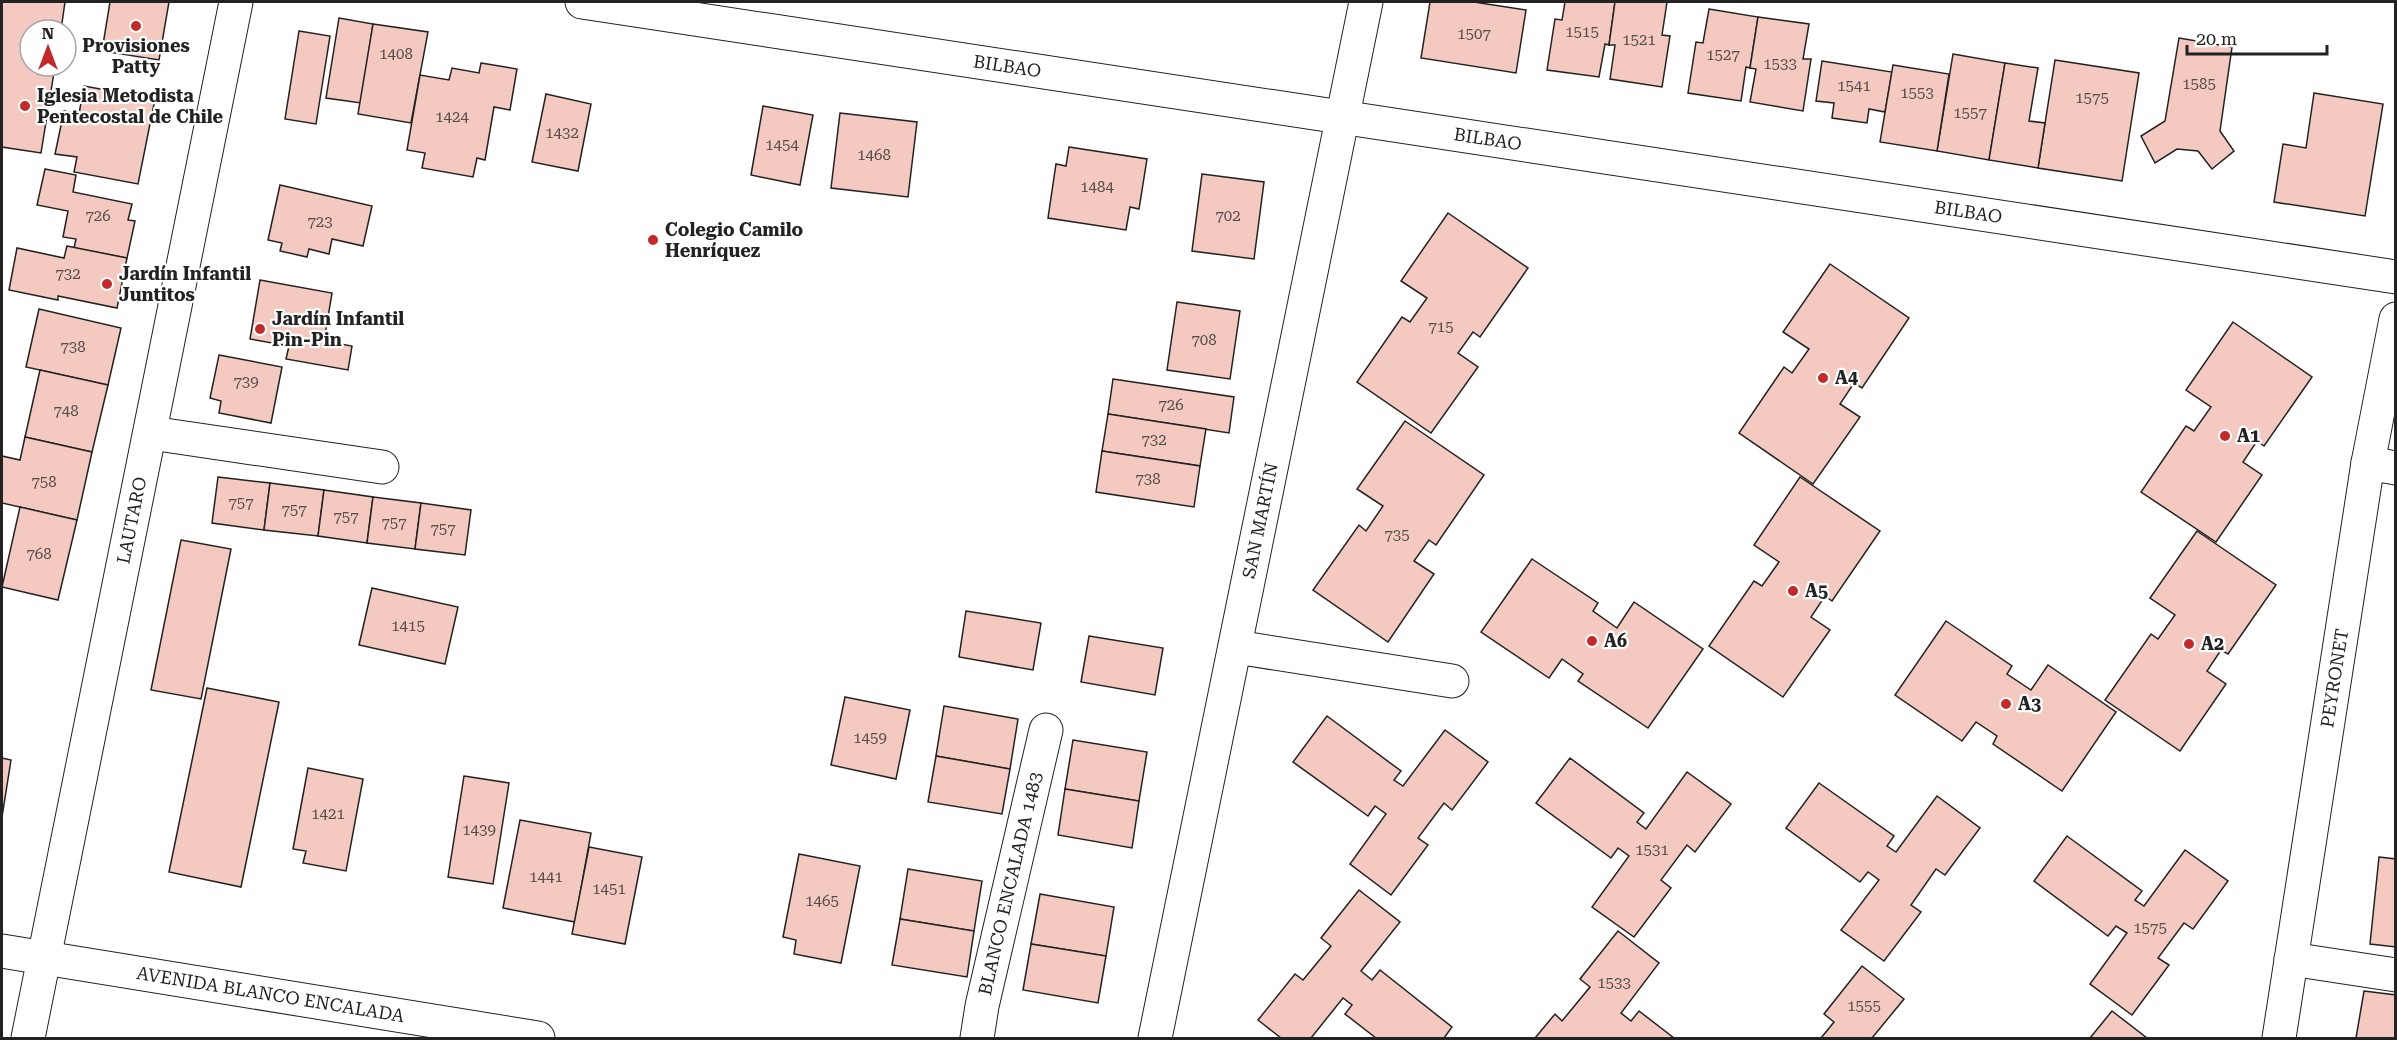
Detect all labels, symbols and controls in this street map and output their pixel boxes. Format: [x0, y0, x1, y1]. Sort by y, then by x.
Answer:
north arrow [18, 18, 78, 78]
scale bar [2187, 18, 2326, 56]
marker: Provisiones Patty [129, 19, 143, 33]
house number: 1515 [1565, 23, 1599, 41]
text: N [42, 24, 54, 43]
house number: 1507 [1457, 25, 1491, 43]
text: 20 m [2196, 28, 2237, 49]
house number: 1521 [1622, 31, 1656, 49]
place label: Provisiones Patty [82, 35, 190, 77]
house number: 1408 [379, 45, 413, 63]
house number: 1527 [1706, 46, 1740, 64]
street label: BILBAO [972, 50, 1043, 81]
house number: 1533 [1763, 55, 1797, 73]
house number: 1585 [2182, 75, 2216, 93]
house number: 1541 [1837, 77, 1871, 95]
house number: 1553 [1900, 84, 1934, 102]
place label: Iglesia Metodista Pentecostal de Chile [37, 85, 224, 127]
house number: 1575 [2075, 89, 2109, 107]
marker: Iglesia Metodista Pentecostal de Chile [18, 99, 32, 113]
house number: 1557 [1953, 104, 1987, 122]
house number: 1424 [435, 108, 469, 126]
street label: BILBAO [1452, 123, 1523, 154]
house number: 1432 [545, 124, 579, 142]
house number: 1454 [765, 136, 799, 154]
house number: 1468 [857, 146, 891, 164]
house number: 1484 [1080, 178, 1114, 196]
street label: BILBAO [1933, 196, 2004, 227]
house number: 726 [85, 207, 111, 225]
house number: 702 [1215, 207, 1241, 225]
house number: 723 [307, 213, 333, 231]
place label: Colegio Camilo Henríquez [665, 219, 804, 261]
marker: Colegio Camilo Henríquez [646, 233, 660, 247]
place label: Jardín Infantil Juntitos [119, 263, 251, 305]
house number: 732 [55, 265, 81, 283]
marker: Jardín Infantil Juntitos [100, 277, 114, 291]
place label: Jardín Infantil Pin-Pin [272, 308, 404, 350]
house number: 715 [1428, 318, 1454, 336]
marker: Jardín Infantil Pin-Pin [253, 322, 267, 336]
house number: 708 [1191, 331, 1217, 349]
house number: 738 [60, 338, 86, 356]
place label: A4 [1835, 367, 1858, 388]
marker: A4 [1816, 371, 1830, 385]
house number: 739 [233, 373, 259, 391]
house number: 726 [1158, 396, 1184, 414]
house number: 748 [53, 402, 79, 420]
place label: A1 [2237, 425, 2260, 446]
marker: A1 [2218, 429, 2232, 443]
house number: 732 [1141, 431, 1167, 449]
street label: SAN MARTÍN [1238, 461, 1282, 580]
house number: 738 [1135, 470, 1161, 488]
house number: 758 [31, 473, 57, 491]
street label: LAUTARO [112, 475, 150, 566]
house number: 757 [228, 494, 254, 512]
house number: 757 [281, 501, 307, 519]
house number: 757 [333, 508, 359, 526]
house number: 757 [381, 514, 407, 532]
house number: 757 [430, 520, 456, 538]
house number: 735 [1384, 526, 1410, 544]
house number: 768 [26, 545, 52, 563]
place label: A5 [1805, 580, 1828, 601]
marker: A5 [1786, 584, 1800, 598]
house number: 1415 [391, 617, 425, 635]
street label: PEYRONET [2316, 627, 2352, 729]
place label: A6 [1604, 630, 1627, 651]
place label: A2 [2201, 633, 2224, 654]
marker: A6 [1585, 634, 1599, 648]
marker: A2 [2182, 637, 2196, 651]
place label: A3 [2018, 693, 2041, 714]
marker: A3 [1999, 697, 2013, 711]
house number: 1459 [853, 729, 887, 747]
street label: BLANCO ENCALADA 1483 [974, 770, 1046, 997]
house number: 1421 [311, 805, 345, 823]
house number: 1439 [462, 821, 496, 839]
house number: 1531 [1635, 841, 1669, 859]
house number: 1441 [529, 868, 563, 886]
house number: 1451 [592, 880, 626, 898]
house number: 1465 [805, 892, 839, 910]
house number: 1575 [2133, 919, 2167, 937]
street label: AVENIDA BLANCO ENCALADA [135, 962, 406, 1026]
house number: 1533 [1597, 974, 1631, 992]
house number: 1555 [1847, 997, 1881, 1015]

